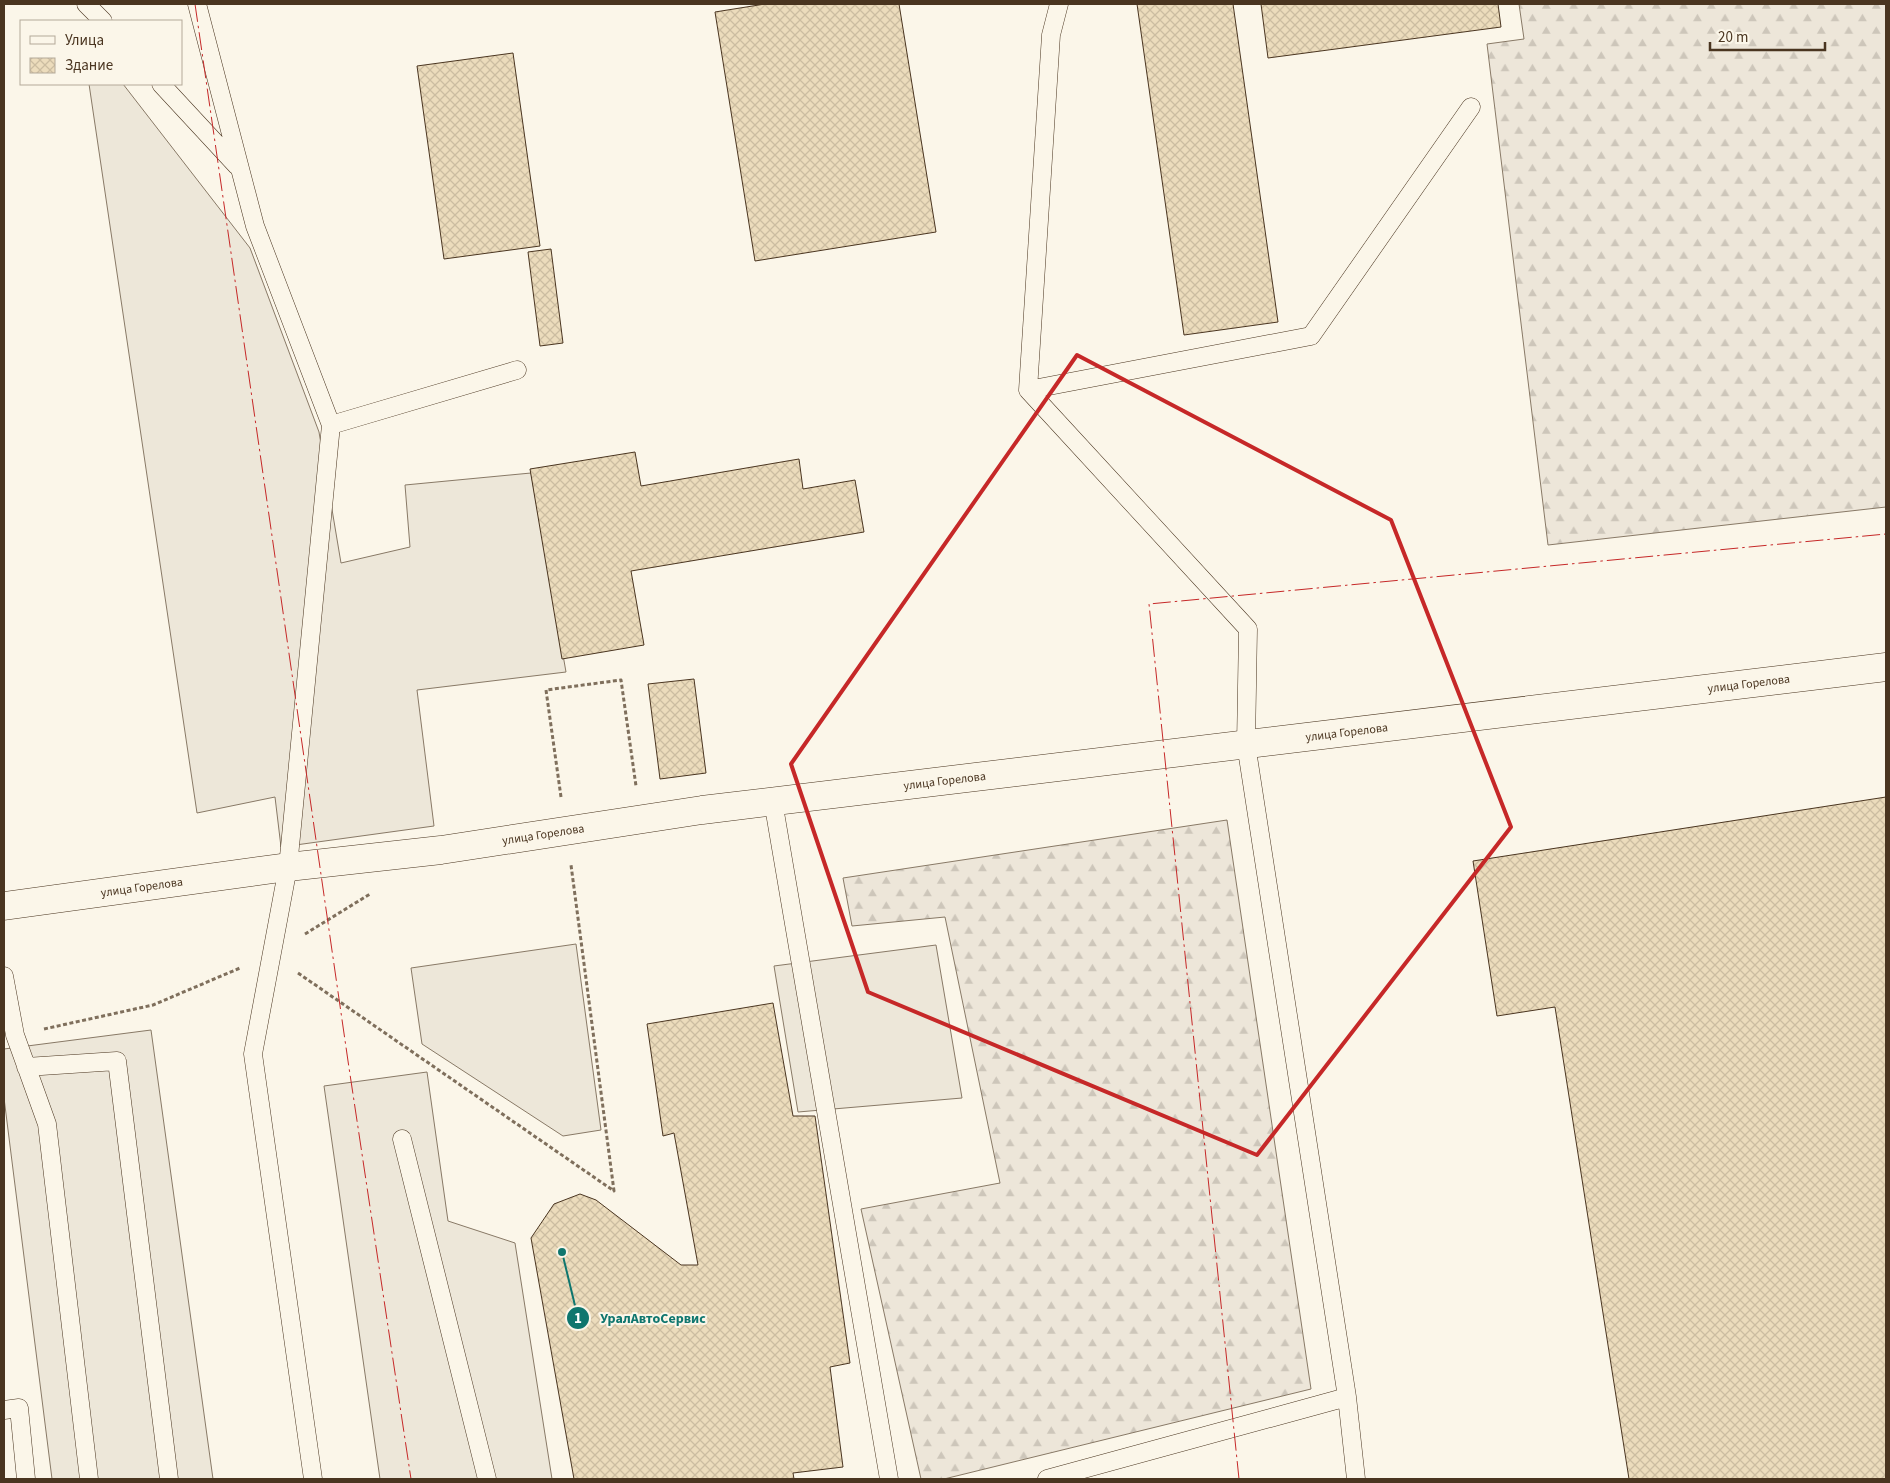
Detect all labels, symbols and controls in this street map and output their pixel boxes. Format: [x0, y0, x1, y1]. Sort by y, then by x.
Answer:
legend [20, 20, 182, 85]
scale bar [1710, 20, 1825, 52]
text: 20 m [1718, 27, 1748, 48]
text: Улица [65, 30, 104, 51]
text: Здание [65, 55, 113, 76]
street label: улица Горелова [1707, 671, 1791, 697]
street label: улица Горелова [1305, 719, 1389, 746]
street label: улица Горелова [903, 768, 987, 795]
street label: улица Горелова [501, 820, 585, 850]
street label: улица Горелова [100, 874, 184, 902]
callout: УралАвтоСервис [565, 1303, 716, 1332]
text: 1 [574, 1308, 582, 1329]
text: УралАвтоСервис [600, 1309, 706, 1329]

